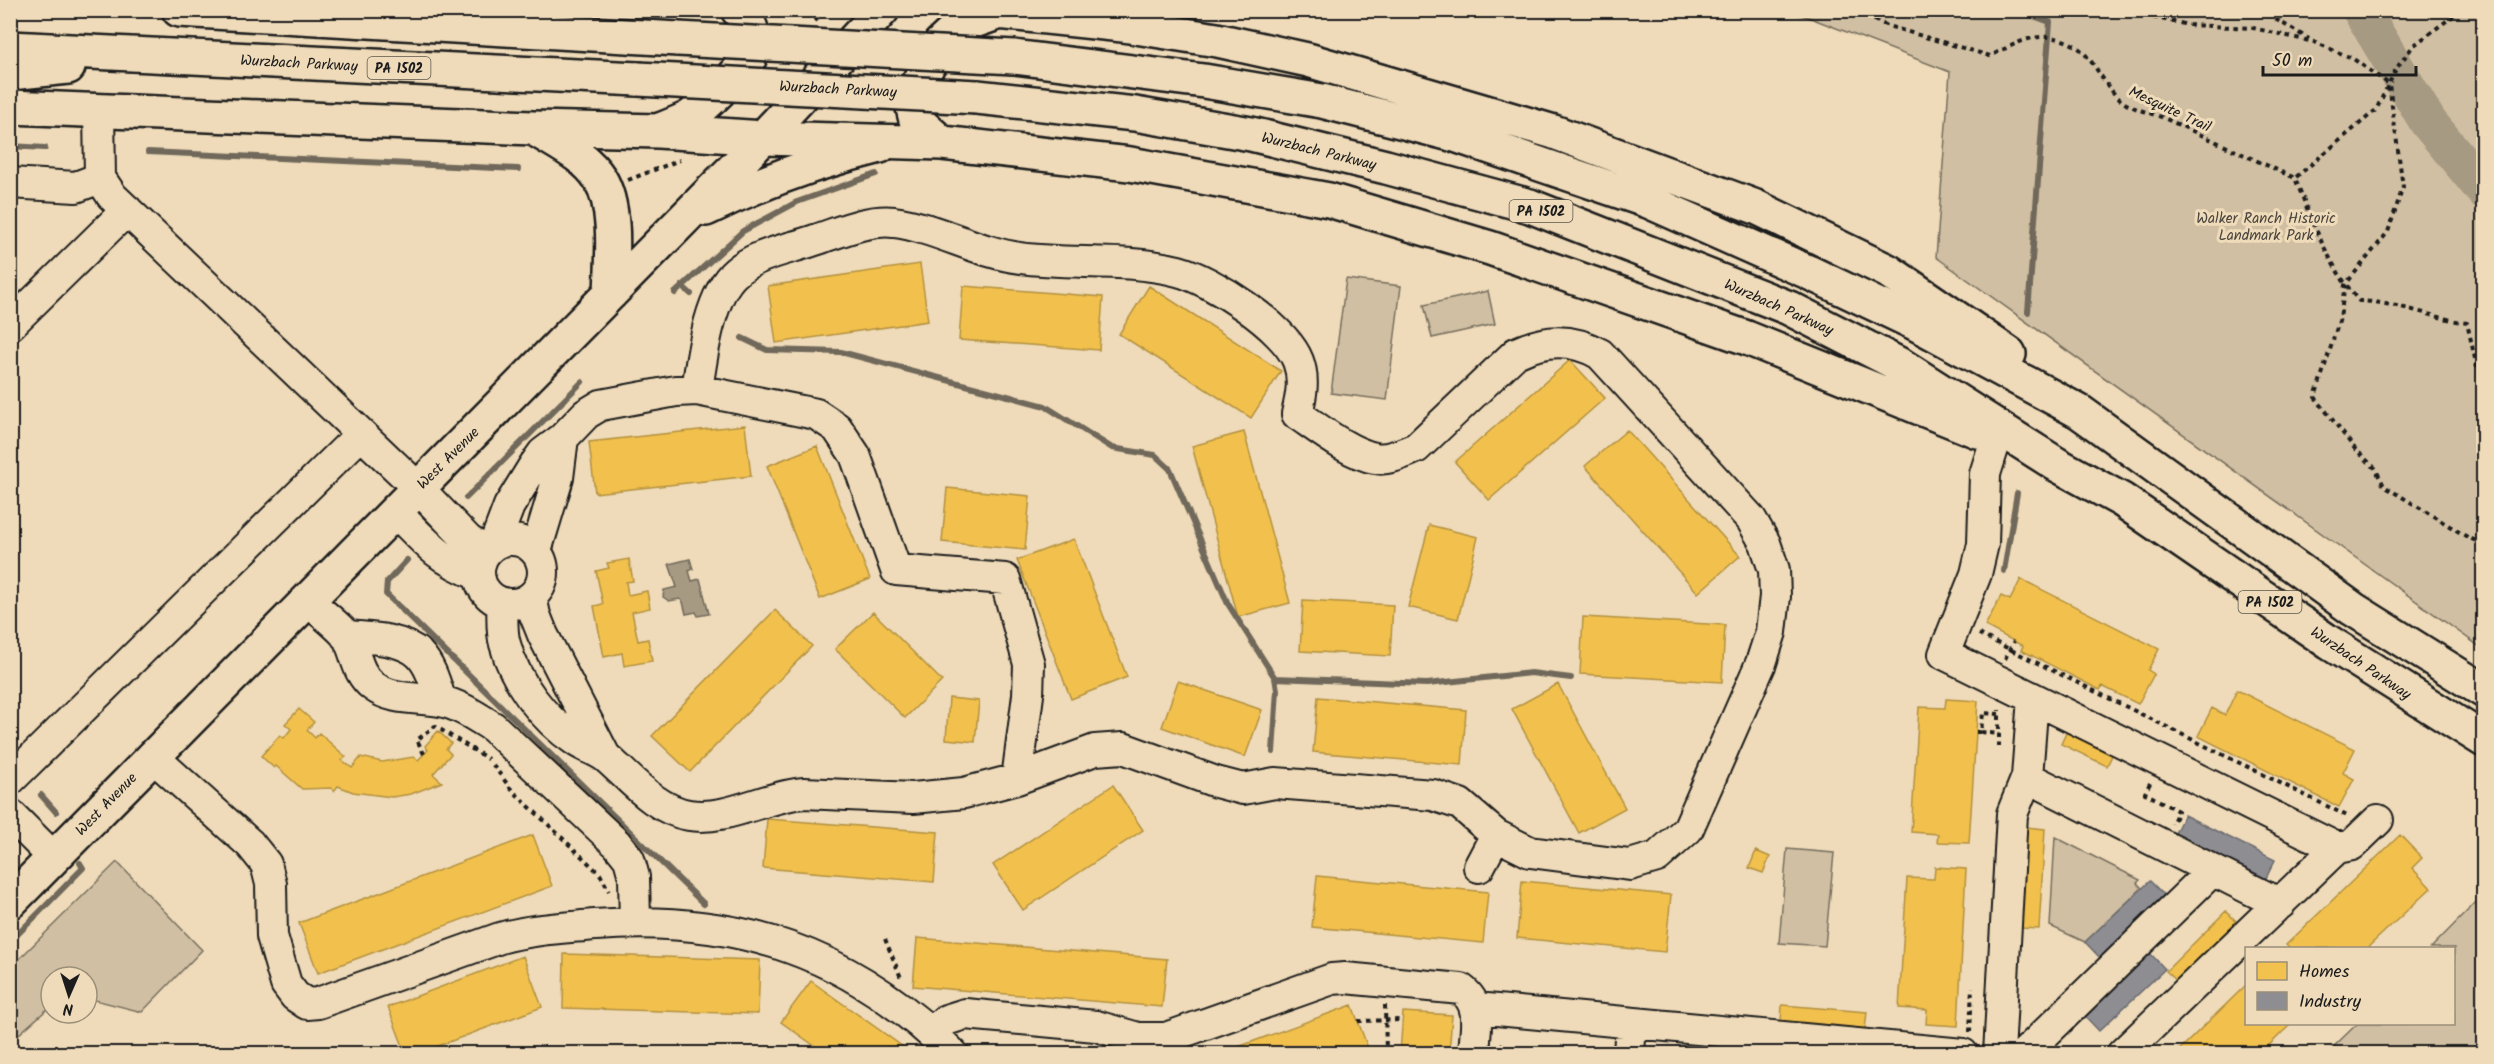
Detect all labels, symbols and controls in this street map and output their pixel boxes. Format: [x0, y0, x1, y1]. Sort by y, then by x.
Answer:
scale bar [2263, 39, 2416, 77]
text: 50 m [2272, 47, 2312, 76]
street label: Wurzbach Parkway [240, 49, 359, 79]
road number: PA 1502 [368, 57, 430, 79]
street label: Wurzbach Parkway [779, 75, 898, 105]
street label: Mesquite Trail [2124, 80, 2215, 140]
street label: Wurzbach Parkway [1259, 126, 1380, 178]
road number: PA 1502 [1510, 200, 1572, 222]
park label: Walker Ranch Historic Landmark Park [2196, 207, 2336, 248]
street label: Wurzbach Parkway [1720, 273, 1838, 343]
street label: West Avenue [412, 421, 486, 496]
road number: PA 1502 [2238, 591, 2302, 613]
street label: Wurzbach Parkway [2305, 621, 2417, 707]
street label: West Avenue [70, 767, 144, 842]
legend [2245, 947, 2455, 1025]
text: Homes [2299, 958, 2350, 987]
north arrow [39, 965, 99, 1025]
text: Industry [2299, 988, 2361, 1017]
text: N [63, 996, 74, 1021]

